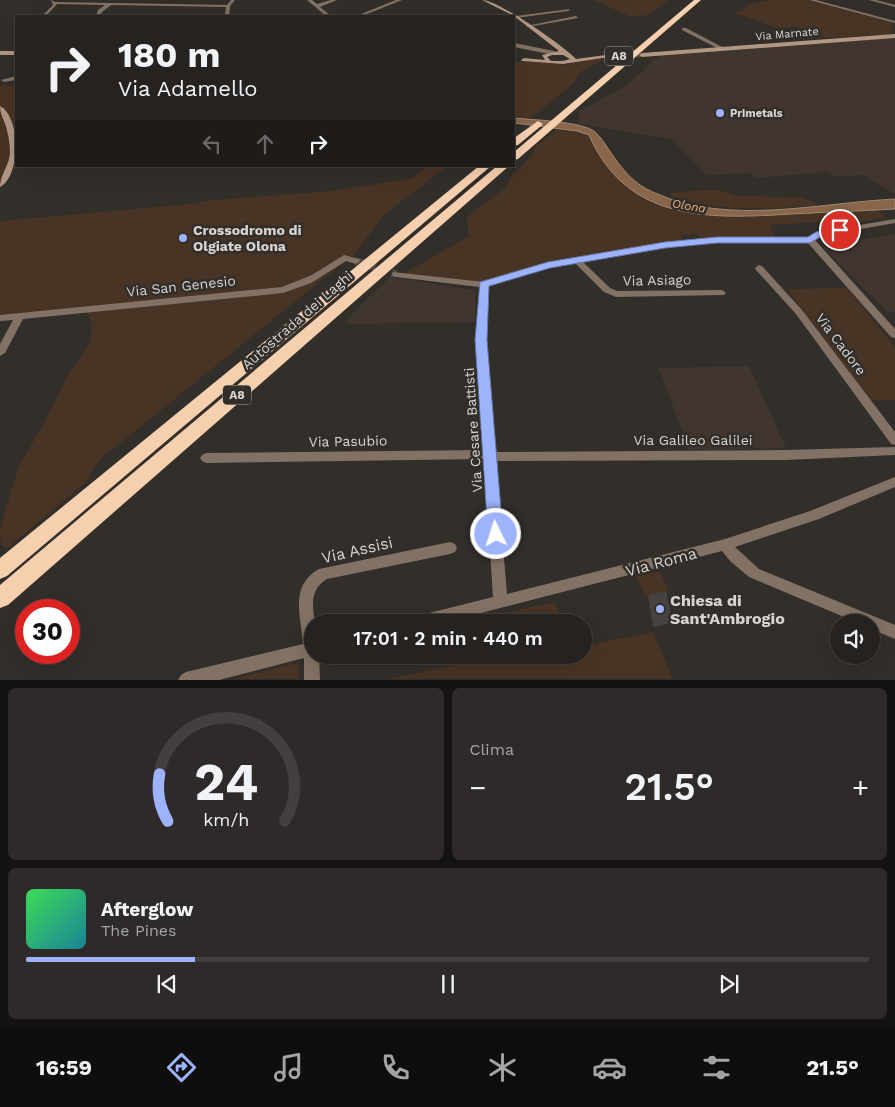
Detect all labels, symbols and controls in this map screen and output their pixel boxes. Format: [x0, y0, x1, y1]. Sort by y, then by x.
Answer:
street label: Via Marnate [755, 25, 819, 43]
text: 180 m [118, 34, 221, 76]
icon: right [35, 35, 100, 100]
road number: A8 [605, 46, 633, 66]
text: Via Adamello [118, 76, 258, 101]
marker: Primetals [714, 107, 726, 119]
place label: Primetals [730, 107, 783, 120]
icon: left [198, 130, 226, 158]
icon: ahead [251, 130, 279, 158]
icon: right [304, 130, 332, 158]
water label: Olona [671, 196, 708, 216]
pin [819, 209, 861, 251]
icon: arrive [826, 216, 854, 244]
place label: Crossodromo di Olgiate Olona [193, 222, 302, 254]
marker: Crossodromo di Olgiate Olona [177, 232, 189, 244]
street label: Autostrada dei Laghi [238, 268, 356, 372]
street label: Via Asiago [623, 271, 691, 289]
street label: Via San Genesio [126, 272, 236, 300]
street label: Via Cadore [813, 310, 869, 378]
street label: Via Cesare Battisti [461, 367, 485, 493]
road number: A8 [223, 386, 251, 404]
street label: Via Pasubio [309, 432, 387, 450]
street label: Via Galileo Galilei [634, 432, 752, 448]
position arrow [469, 507, 521, 559]
street label: Via Assisi [320, 533, 394, 567]
street label: Via Roma [623, 543, 699, 581]
place label: Chiesa di Sant'Ambrogio [670, 591, 785, 628]
speed limit sign: 30 [15, 599, 80, 664]
marker: Chiesa di Sant'Ambrogio [654, 603, 666, 615]
map controls [830, 614, 880, 664]
button: sound [830, 614, 880, 664]
text: 17:01 · 2 min · 440 m [353, 627, 543, 650]
text: Clima [470, 740, 514, 759]
text: 24 [194, 752, 258, 813]
text: 21.5° [625, 765, 714, 809]
text: − [470, 771, 486, 804]
text: + [852, 771, 869, 804]
text: km/h [203, 809, 249, 830]
text: Afterglow [101, 898, 193, 921]
text: The Pines [101, 921, 177, 940]
icon: previous [153, 970, 181, 998]
icon: pause [434, 970, 462, 998]
icon: next [715, 970, 743, 998]
icon: directions [164, 1050, 199, 1085]
icon: music [271, 1050, 306, 1085]
icon: phone [378, 1050, 413, 1085]
icon: climate [485, 1050, 520, 1085]
icon: car [592, 1050, 627, 1085]
icon: filters [699, 1050, 734, 1085]
text: 16:59 [36, 1055, 92, 1080]
text: 21.5° [806, 1055, 859, 1080]

